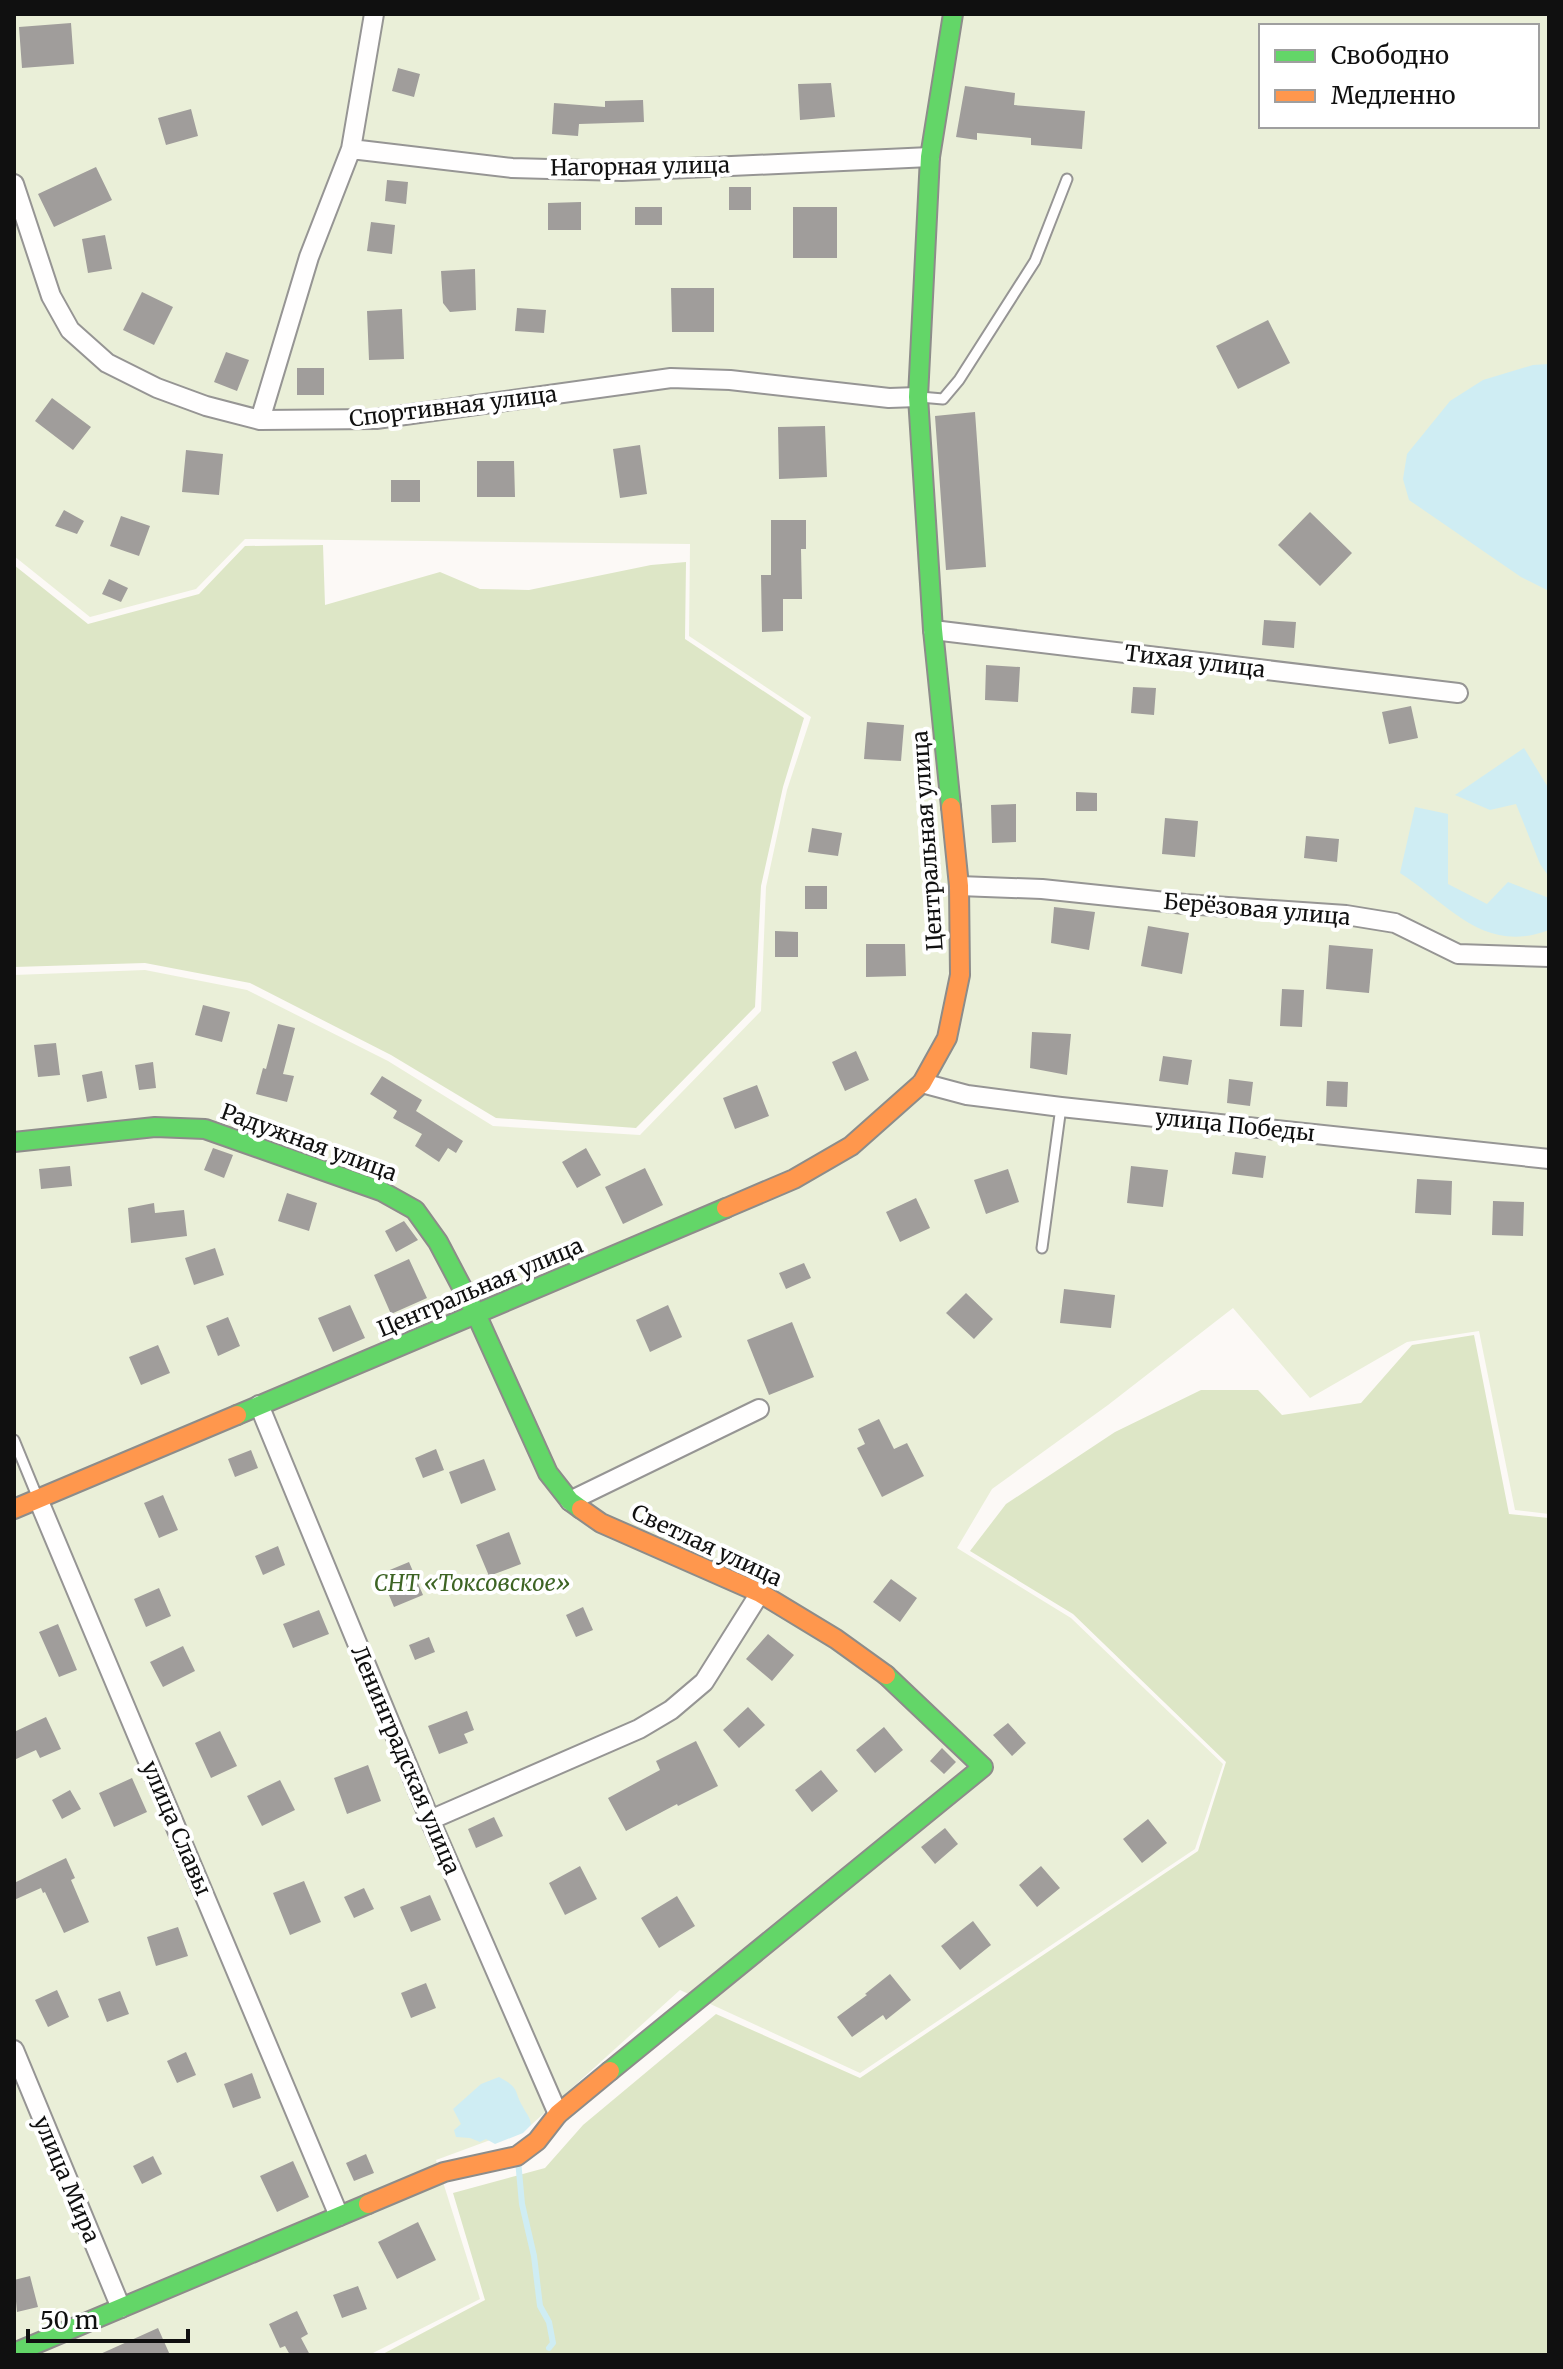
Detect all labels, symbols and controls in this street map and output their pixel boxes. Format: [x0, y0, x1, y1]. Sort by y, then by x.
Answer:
legend [1259, 24, 1539, 128]
text: Свободно [1331, 40, 1449, 71]
text: Медленно [1331, 80, 1455, 111]
street label: Нагорная улица [550, 150, 730, 182]
street label: Спортивная улица [348, 379, 559, 433]
street label: Тихая улица [1123, 638, 1267, 684]
street label: Центральная улица [905, 730, 949, 952]
street label: Берёзовая улица [1162, 887, 1352, 931]
street label: Радужная улица [217, 1097, 401, 1187]
street label: улица Победы [1154, 1103, 1316, 1147]
street label: Центральная улица [373, 1231, 587, 1343]
street label: Светлая улица [627, 1498, 787, 1592]
park label: СНТ «Токсовское» [374, 1569, 570, 1597]
street label: Ленинградская улица [345, 1642, 467, 1879]
street label: улица Славы [136, 1756, 218, 1900]
street label: улица Мира [28, 2111, 106, 2247]
scale bar [28, 2293, 188, 2343]
text: 50 m [40, 2305, 99, 2336]

